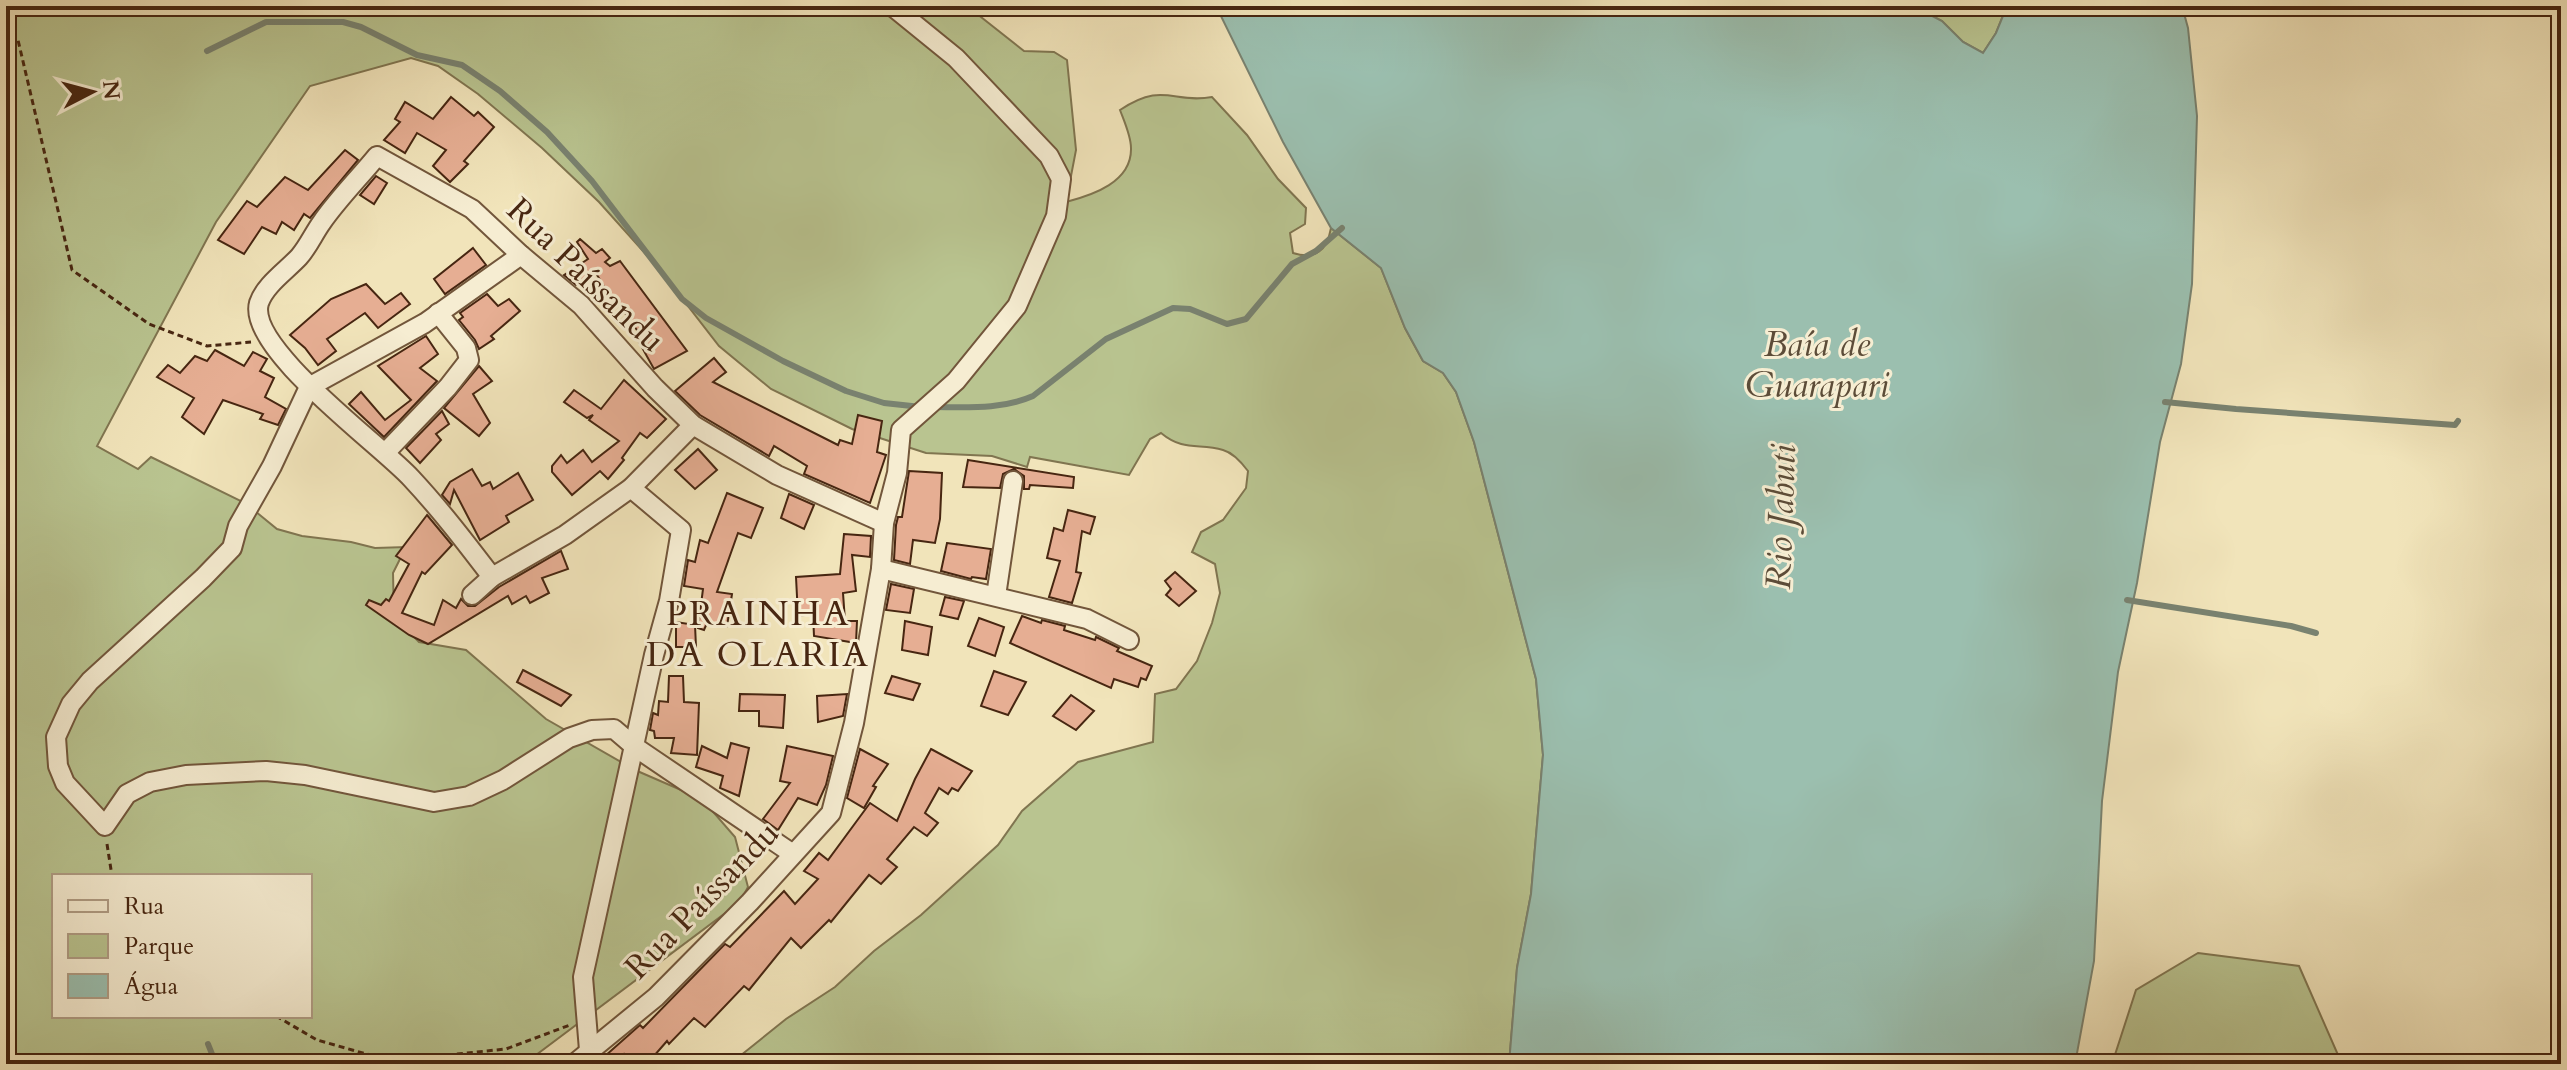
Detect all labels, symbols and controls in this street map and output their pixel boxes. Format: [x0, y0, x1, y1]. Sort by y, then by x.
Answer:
north arrow [52, 52, 132, 132]
text: N [95, 79, 127, 101]
street label: Rua Paíssandu [497, 188, 675, 362]
water label: Baía de Guarapari [1745, 320, 1890, 410]
water label: Rio Jabuti [1754, 442, 1808, 591]
district label: PRAINHA DA OLARIA [646, 589, 870, 679]
street label: Rua Paíssandu [615, 811, 789, 989]
legend [52, 874, 312, 1018]
text: Rua [124, 890, 165, 923]
text: Parque [124, 930, 194, 963]
text: Água [124, 970, 179, 1003]

